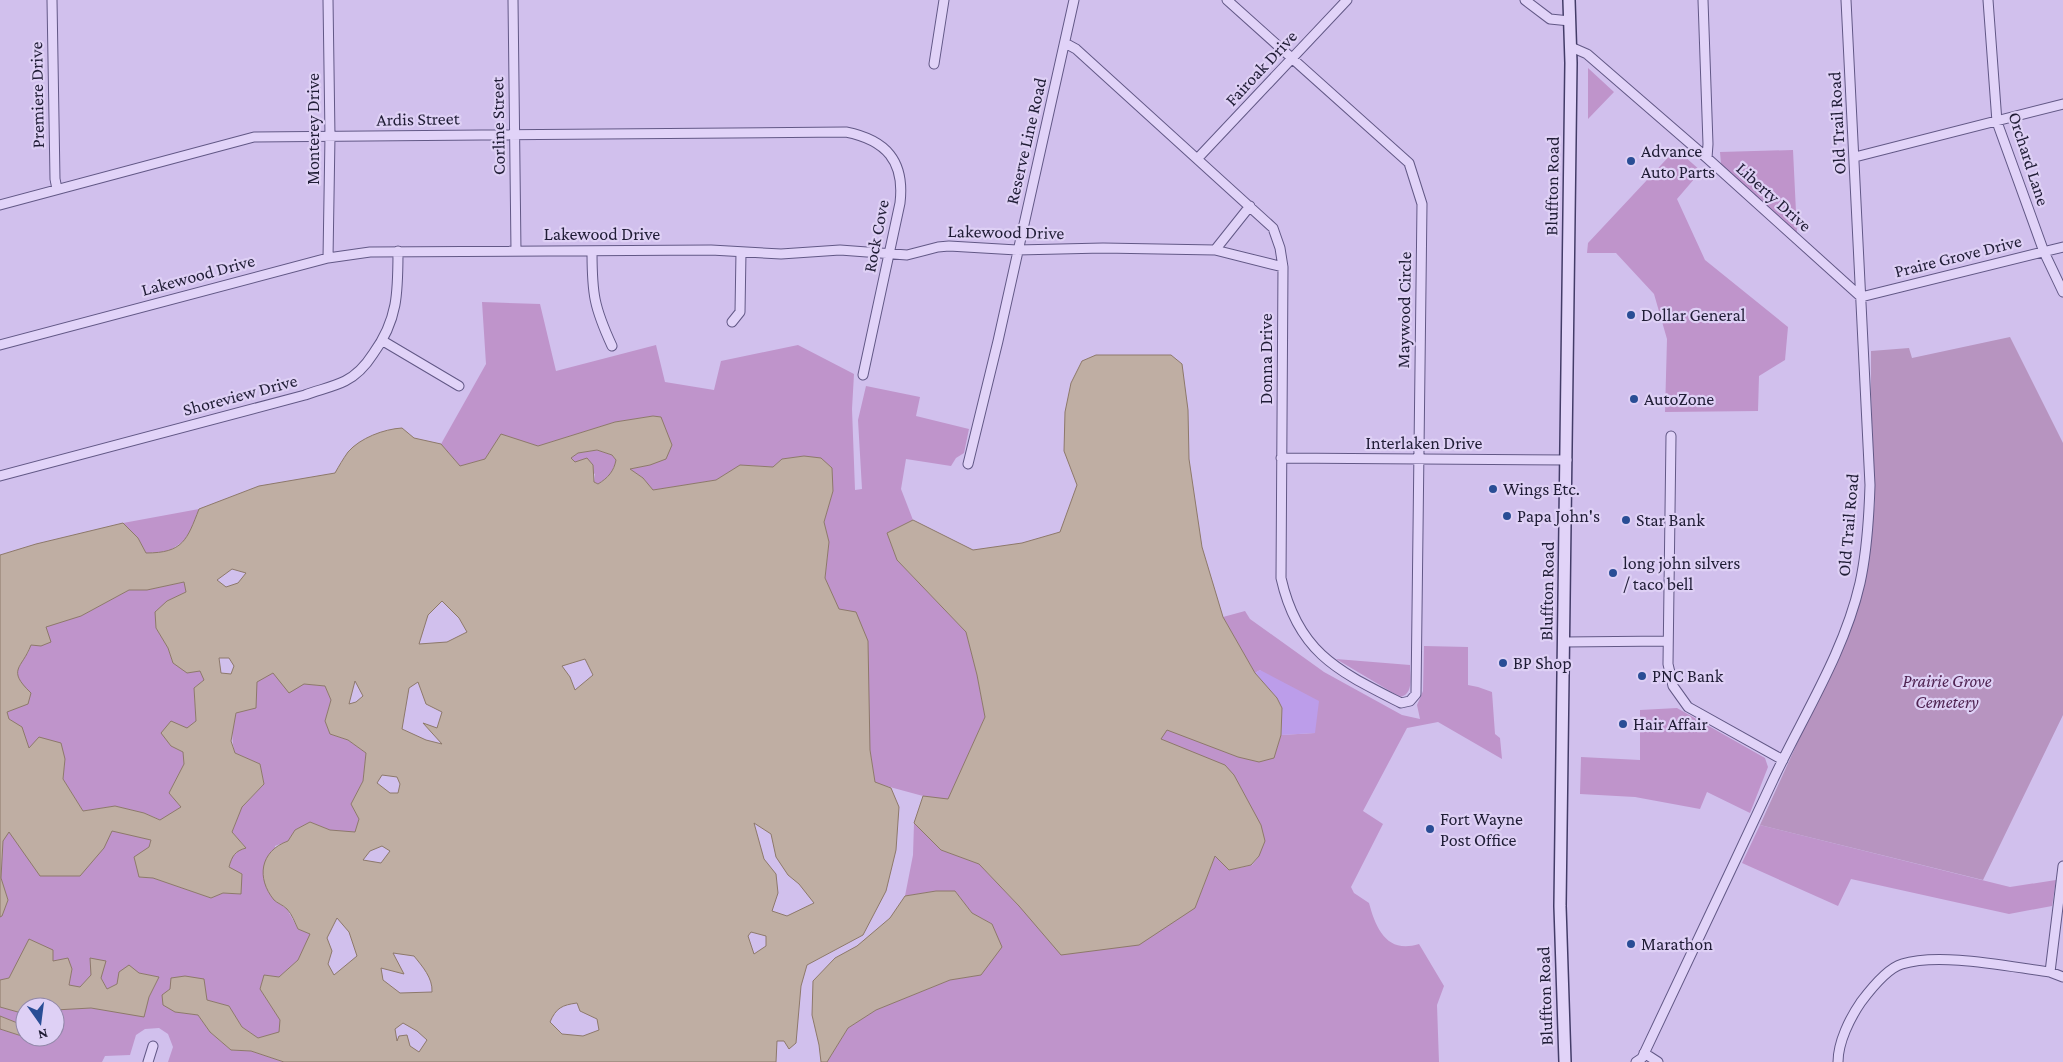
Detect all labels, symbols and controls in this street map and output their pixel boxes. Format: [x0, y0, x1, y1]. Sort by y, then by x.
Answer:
street label: Fairoak Drive [1221, 26, 1301, 110]
street label: Premiere Drive [26, 42, 48, 148]
street label: Old Trail Road [1824, 70, 1850, 175]
street label: Monterey Drive [303, 73, 323, 185]
street label: Reserve Line Road [1002, 75, 1050, 206]
street label: Corline Street [487, 76, 509, 175]
street label: Ardis Street [376, 108, 461, 130]
street label: Orchard Lane [2004, 110, 2054, 208]
street label: Bluffton Road [1541, 136, 1563, 236]
place label: Advance Auto Parts [1641, 141, 1715, 182]
marker: Advance Auto Parts [1625, 155, 1637, 167]
street label: Liberty Drive [1732, 158, 1816, 236]
street label: Rock Cove [859, 198, 893, 274]
street label: Lakewood Drive [948, 221, 1065, 243]
street label: Lakewood Drive [544, 224, 660, 244]
street label: Praire Grove Drive [1892, 231, 2024, 281]
street label: Lakewood Drive [139, 250, 257, 300]
street label: Maywood Circle [1393, 251, 1415, 369]
place label: Dollar General [1641, 305, 1746, 325]
marker: Dollar General [1625, 309, 1637, 321]
street label: Donna Drive [1256, 313, 1276, 405]
street label: Shoreview Drive [181, 370, 299, 420]
place label: AutoZone [1644, 389, 1714, 409]
marker: AutoZone [1628, 393, 1640, 405]
street label: Interlaken Drive [1366, 433, 1482, 453]
street label: Old Trail Road [1834, 472, 1863, 577]
place label: Wings Etc. [1503, 479, 1580, 499]
marker: Wings Etc. [1487, 483, 1499, 495]
place label: Papa John's [1517, 506, 1600, 526]
marker: Papa John's [1501, 510, 1513, 522]
place label: Star Bank [1636, 510, 1705, 530]
marker: Star Bank [1620, 514, 1632, 526]
street label: Bluffton Road [1536, 541, 1558, 641]
place label: long john silvers / taco bell [1623, 553, 1740, 594]
marker: long john silvers / taco bell [1607, 567, 1619, 579]
place label: BP Shop [1513, 653, 1572, 673]
marker: BP Shop [1497, 657, 1509, 669]
place label: PNC Bank [1652, 666, 1724, 686]
marker: PNC Bank [1636, 670, 1648, 682]
park label: Prairie Grove Cemetery [1903, 671, 1992, 712]
place label: Hair Affair [1633, 714, 1709, 734]
marker: Hair Affair [1617, 718, 1629, 730]
place label: Fort Wayne Post Office [1440, 809, 1523, 850]
marker: Fort Wayne Post Office [1424, 823, 1436, 835]
place label: Marathon [1641, 934, 1713, 954]
marker: Marathon [1625, 938, 1637, 950]
street label: Bluffton Road [1533, 946, 1557, 1046]
north arrow [15, 997, 65, 1047]
text: N [36, 1026, 50, 1044]

